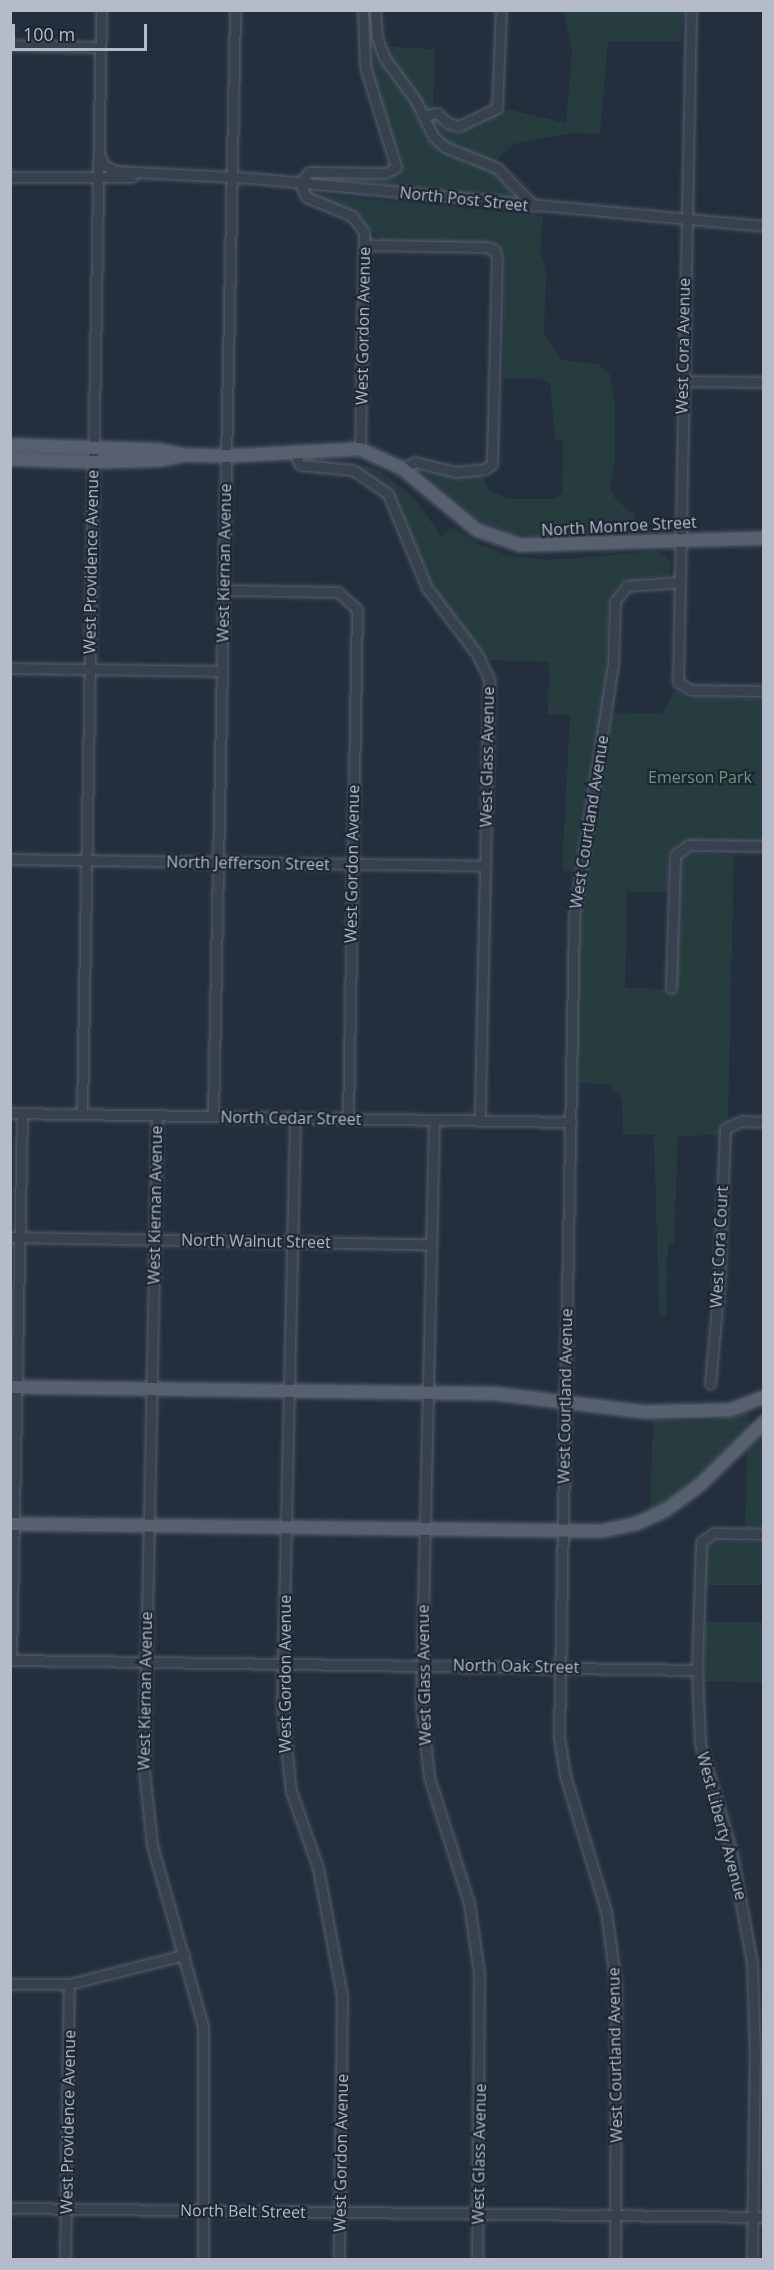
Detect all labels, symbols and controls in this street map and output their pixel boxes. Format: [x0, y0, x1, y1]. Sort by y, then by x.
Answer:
scale bar [15, 12, 150, 50]
text: 100 m [23, 22, 75, 46]
street label: North Post Street [399, 183, 529, 215]
street label: West Gordon Avenue [352, 247, 374, 405]
street label: West Cora Avenue [672, 278, 694, 414]
street label: West Providence Avenue [80, 470, 102, 654]
street label: West Kiernan Avenue [213, 483, 235, 643]
street label: North Monroe Street [541, 512, 697, 540]
street label: West Glass Avenue [476, 686, 498, 828]
street label: West Courtland Avenue [566, 734, 612, 910]
park label: Emerson Park [648, 767, 752, 787]
street label: West Gordon Avenue [341, 785, 363, 943]
street label: North Jefferson Street [166, 852, 330, 874]
street label: North Cedar Street [220, 1107, 362, 1129]
street label: West Kiernan Avenue [144, 1125, 166, 1285]
street label: West Cora Court [706, 1185, 732, 1309]
street label: North Walnut Street [181, 1230, 331, 1252]
street label: West Courtland Avenue [554, 1308, 576, 1484]
street label: West Gordon Avenue [275, 1595, 295, 1753]
street label: West Glass Avenue [413, 1604, 435, 1746]
street label: West Kiernan Avenue [134, 1611, 156, 1771]
street label: North Oak Street [453, 1655, 579, 1677]
street label: West Liberty Avenue [693, 1750, 751, 1902]
street label: West Courtland Avenue [604, 1967, 626, 2143]
street label: West Providence Avenue [57, 2030, 79, 2214]
street label: West Gordon Avenue [330, 2074, 352, 2232]
street label: West Glass Avenue [468, 2083, 490, 2225]
street label: North Belt Street [180, 2200, 306, 2222]

